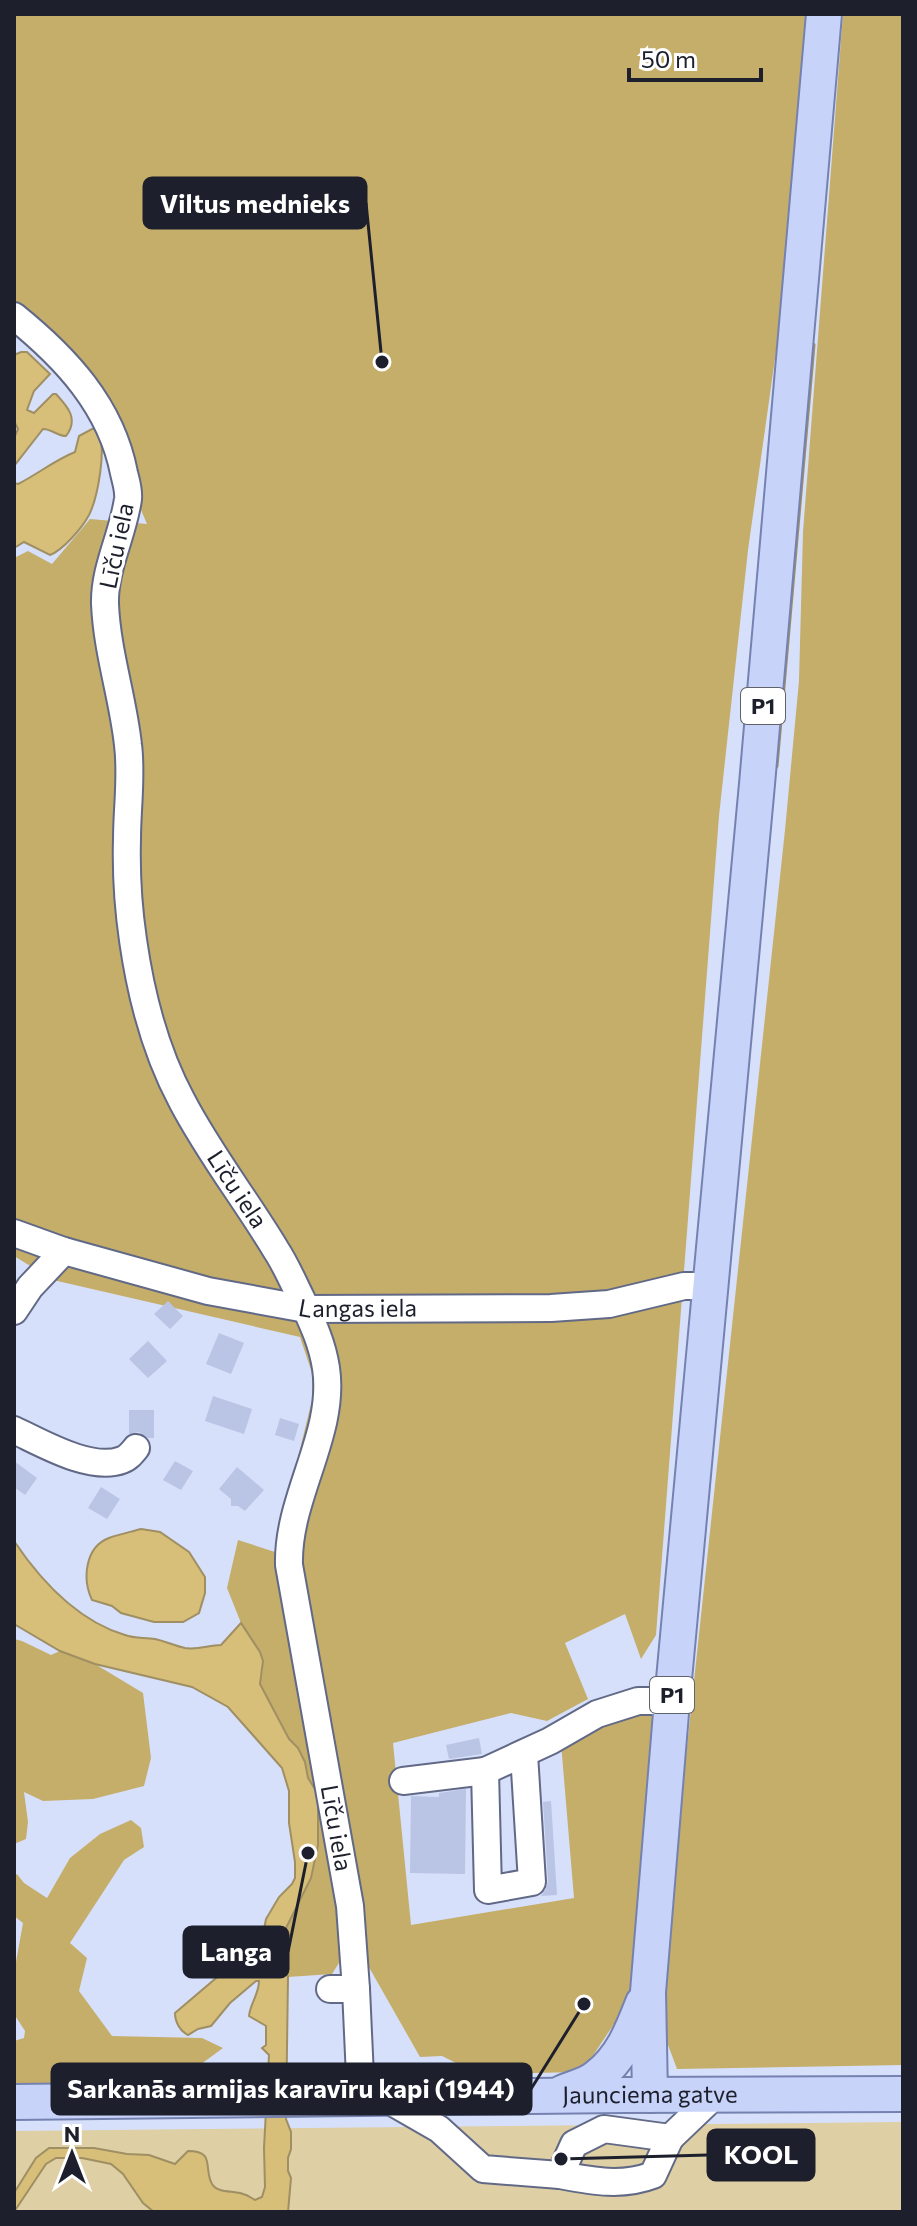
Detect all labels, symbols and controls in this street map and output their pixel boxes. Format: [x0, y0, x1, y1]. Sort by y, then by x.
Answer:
scale bar [629, 32, 761, 82]
text: 50 m [641, 44, 696, 73]
callout: Viltus mednieks [144, 178, 366, 228]
text: Viltus mednieks [160, 187, 350, 218]
street label: Līču iela [92, 500, 139, 591]
road number: P1 [741, 688, 785, 724]
street label: Līču iela [202, 1144, 274, 1233]
street label: Langas iela [296, 1292, 417, 1323]
road number: P1 [650, 1677, 694, 1713]
street label: Līču iela [316, 1782, 360, 1873]
callout: Langa [184, 1927, 288, 1977]
text: Langa [200, 1935, 272, 1966]
callout: Sarkanās armijas karavīru kapi (1944) [52, 2064, 531, 2114]
text: Sarkanās armijas karavīru kapi (1944) [67, 2072, 515, 2103]
street label: Jaunciema gatve [562, 2079, 738, 2109]
north arrow [32, 2114, 112, 2194]
text: N [64, 2120, 80, 2147]
callout: KOOL [708, 2130, 814, 2180]
text: KOOL [724, 2138, 798, 2169]

